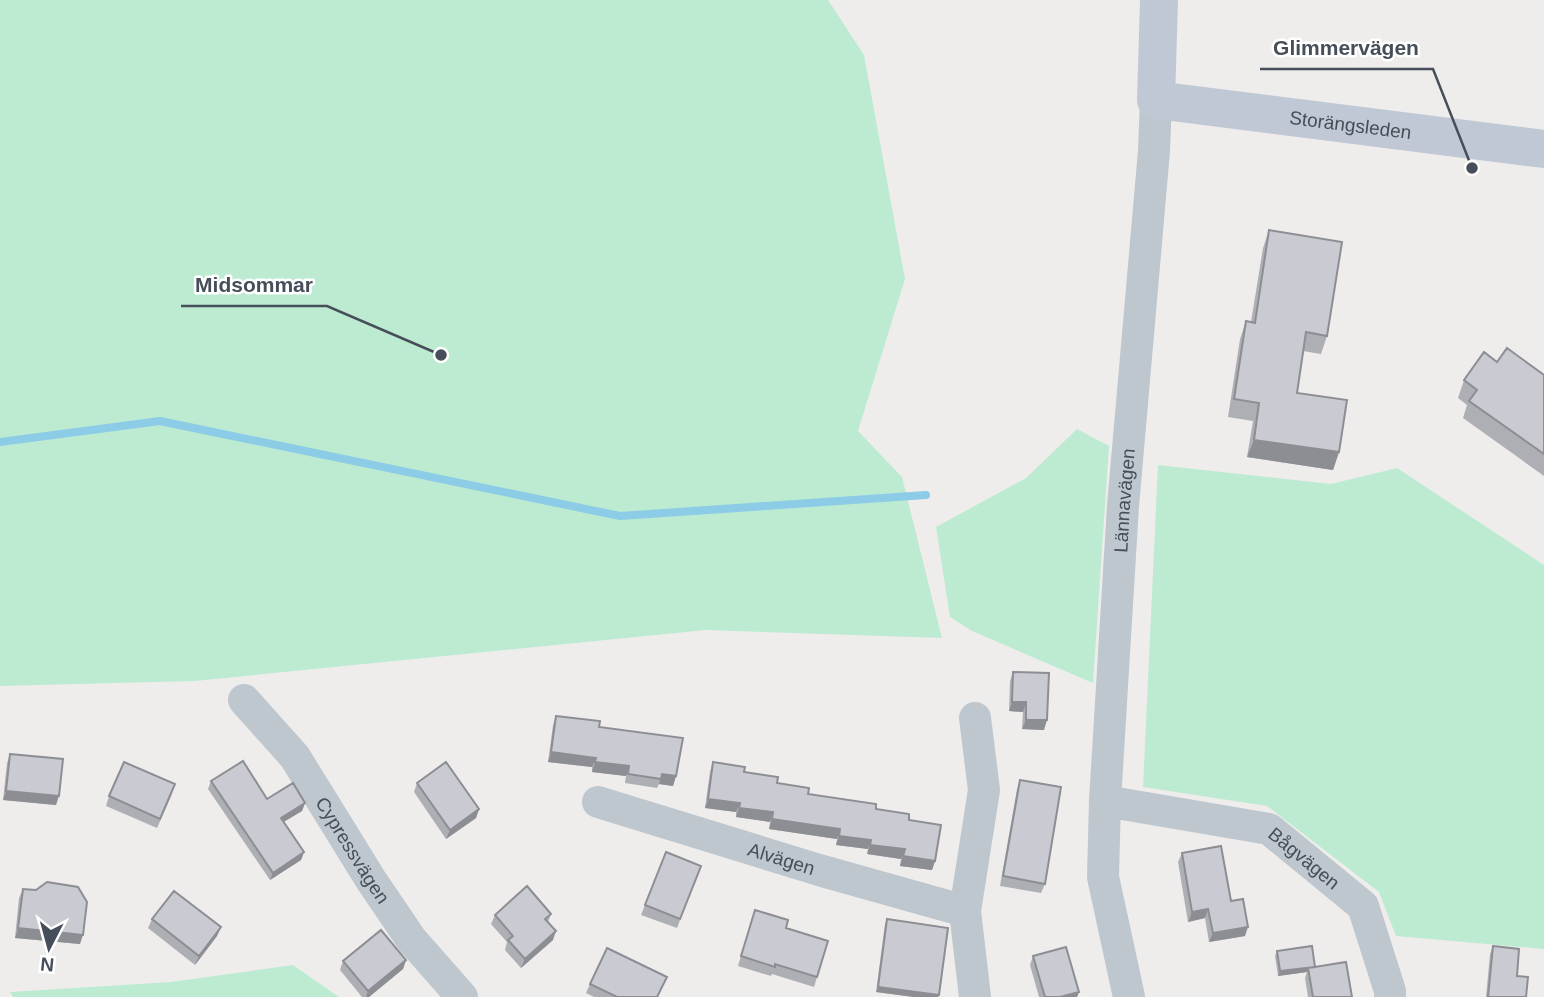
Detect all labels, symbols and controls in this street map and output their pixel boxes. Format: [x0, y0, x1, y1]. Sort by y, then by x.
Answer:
callout: Glimmervägen [1260, 27, 1433, 69]
text: Glimmervägen [1273, 36, 1419, 59]
street label: Storängsleden [1288, 106, 1413, 143]
callout: Midsommar [181, 264, 327, 306]
text: Midsommar [195, 273, 313, 296]
street label: Lännavägen [1110, 447, 1139, 553]
street label: Cypressvägen [312, 793, 394, 907]
street label: Bågvägen [1265, 823, 1344, 893]
street label: Alvägen [746, 838, 817, 879]
north arrow [14, 913, 84, 983]
text: N [39, 953, 55, 976]

